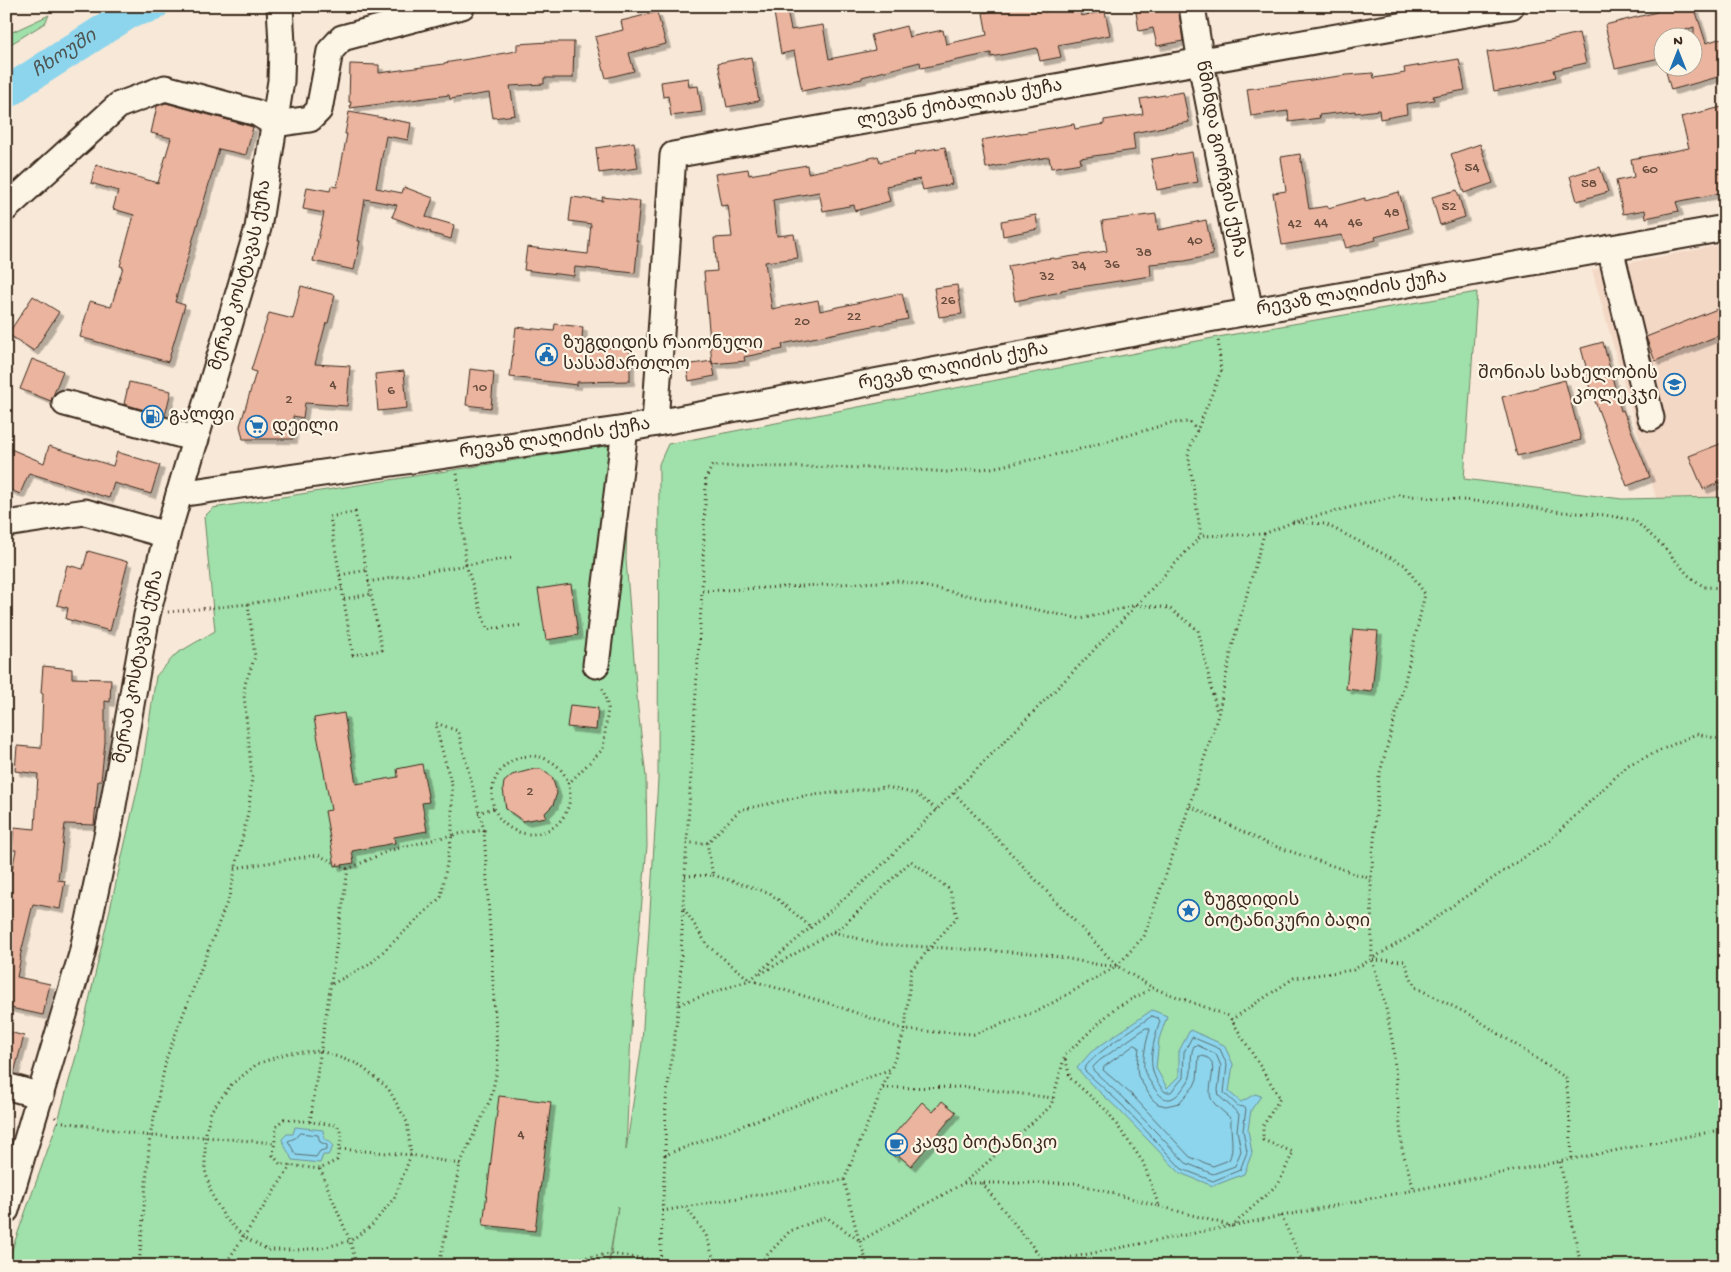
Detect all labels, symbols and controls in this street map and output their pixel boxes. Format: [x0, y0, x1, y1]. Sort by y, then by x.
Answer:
water label: ჩხოუში [28, 25, 102, 83]
north arrow [1654, 28, 1704, 78]
text: N [1673, 33, 1683, 50]
street label: წმინდა გიორგის ქუჩა [1190, 59, 1250, 260]
street label: ლევან ქობალიას ქუჩა [856, 75, 1064, 133]
house number: 54 [1465, 159, 1480, 177]
house number: 60 [1642, 161, 1659, 179]
house number: 58 [1581, 175, 1597, 193]
street label: მერაბ კოსტავას ქუჩა [206, 178, 276, 373]
house number: 52 [1441, 198, 1457, 216]
house number: 48 [1384, 204, 1400, 222]
house number: 44 [1314, 214, 1328, 232]
house number: 46 [1348, 214, 1363, 232]
house number: 42 [1288, 215, 1302, 233]
house number: 40 [1187, 232, 1203, 250]
house number: 38 [1135, 244, 1152, 262]
house number: 36 [1103, 256, 1120, 274]
house number: 34 [1071, 257, 1086, 275]
street label: რევაზ ლაღიძის ქუჩა [1255, 267, 1449, 321]
house number: 32 [1038, 268, 1055, 286]
house number: 26 [941, 292, 956, 310]
house number: 22 [847, 308, 861, 326]
house number: 20 [794, 313, 810, 331]
place label: ზუგდიდის რაიონული სასამართლო [563, 333, 763, 376]
street label: რევაზ ლაღიძის ქუჩა [857, 339, 1050, 395]
public building icon: ზუგდიდის რაიონული სასამართლო [535, 342, 559, 366]
place label: შონიას სახელობის კოლეკჯი [1478, 364, 1658, 406]
school or university icon: შონიას სახელობის კოლეკჯი [1662, 372, 1686, 396]
house number: 4 [329, 376, 337, 394]
house number: 10 [472, 379, 488, 397]
house number: 6 [387, 382, 395, 400]
house number: 2 [285, 391, 293, 409]
fuel station icon: გალფი [141, 404, 165, 428]
place label: გალფი [169, 406, 235, 427]
street label: რევაზ ლაღიძის ქუჩა [458, 414, 652, 463]
supermarket icon: დეილი [244, 415, 268, 439]
place label: დეილი [272, 417, 339, 438]
street label: მერაბ კოსტავას ქუჩა [110, 568, 168, 765]
house number: 2 [526, 783, 534, 801]
place label: ზუგდიდის ბოტანიკური ბაღი [1204, 891, 1370, 933]
place icon: ზუგდიდის ბოტანიკური ბაღი [1176, 899, 1200, 923]
house number: 4 [517, 1126, 525, 1144]
cafe icon: კაფე ბოტანიკო [884, 1132, 908, 1156]
place label: კაფე ბოტანიკო [912, 1134, 1057, 1155]

